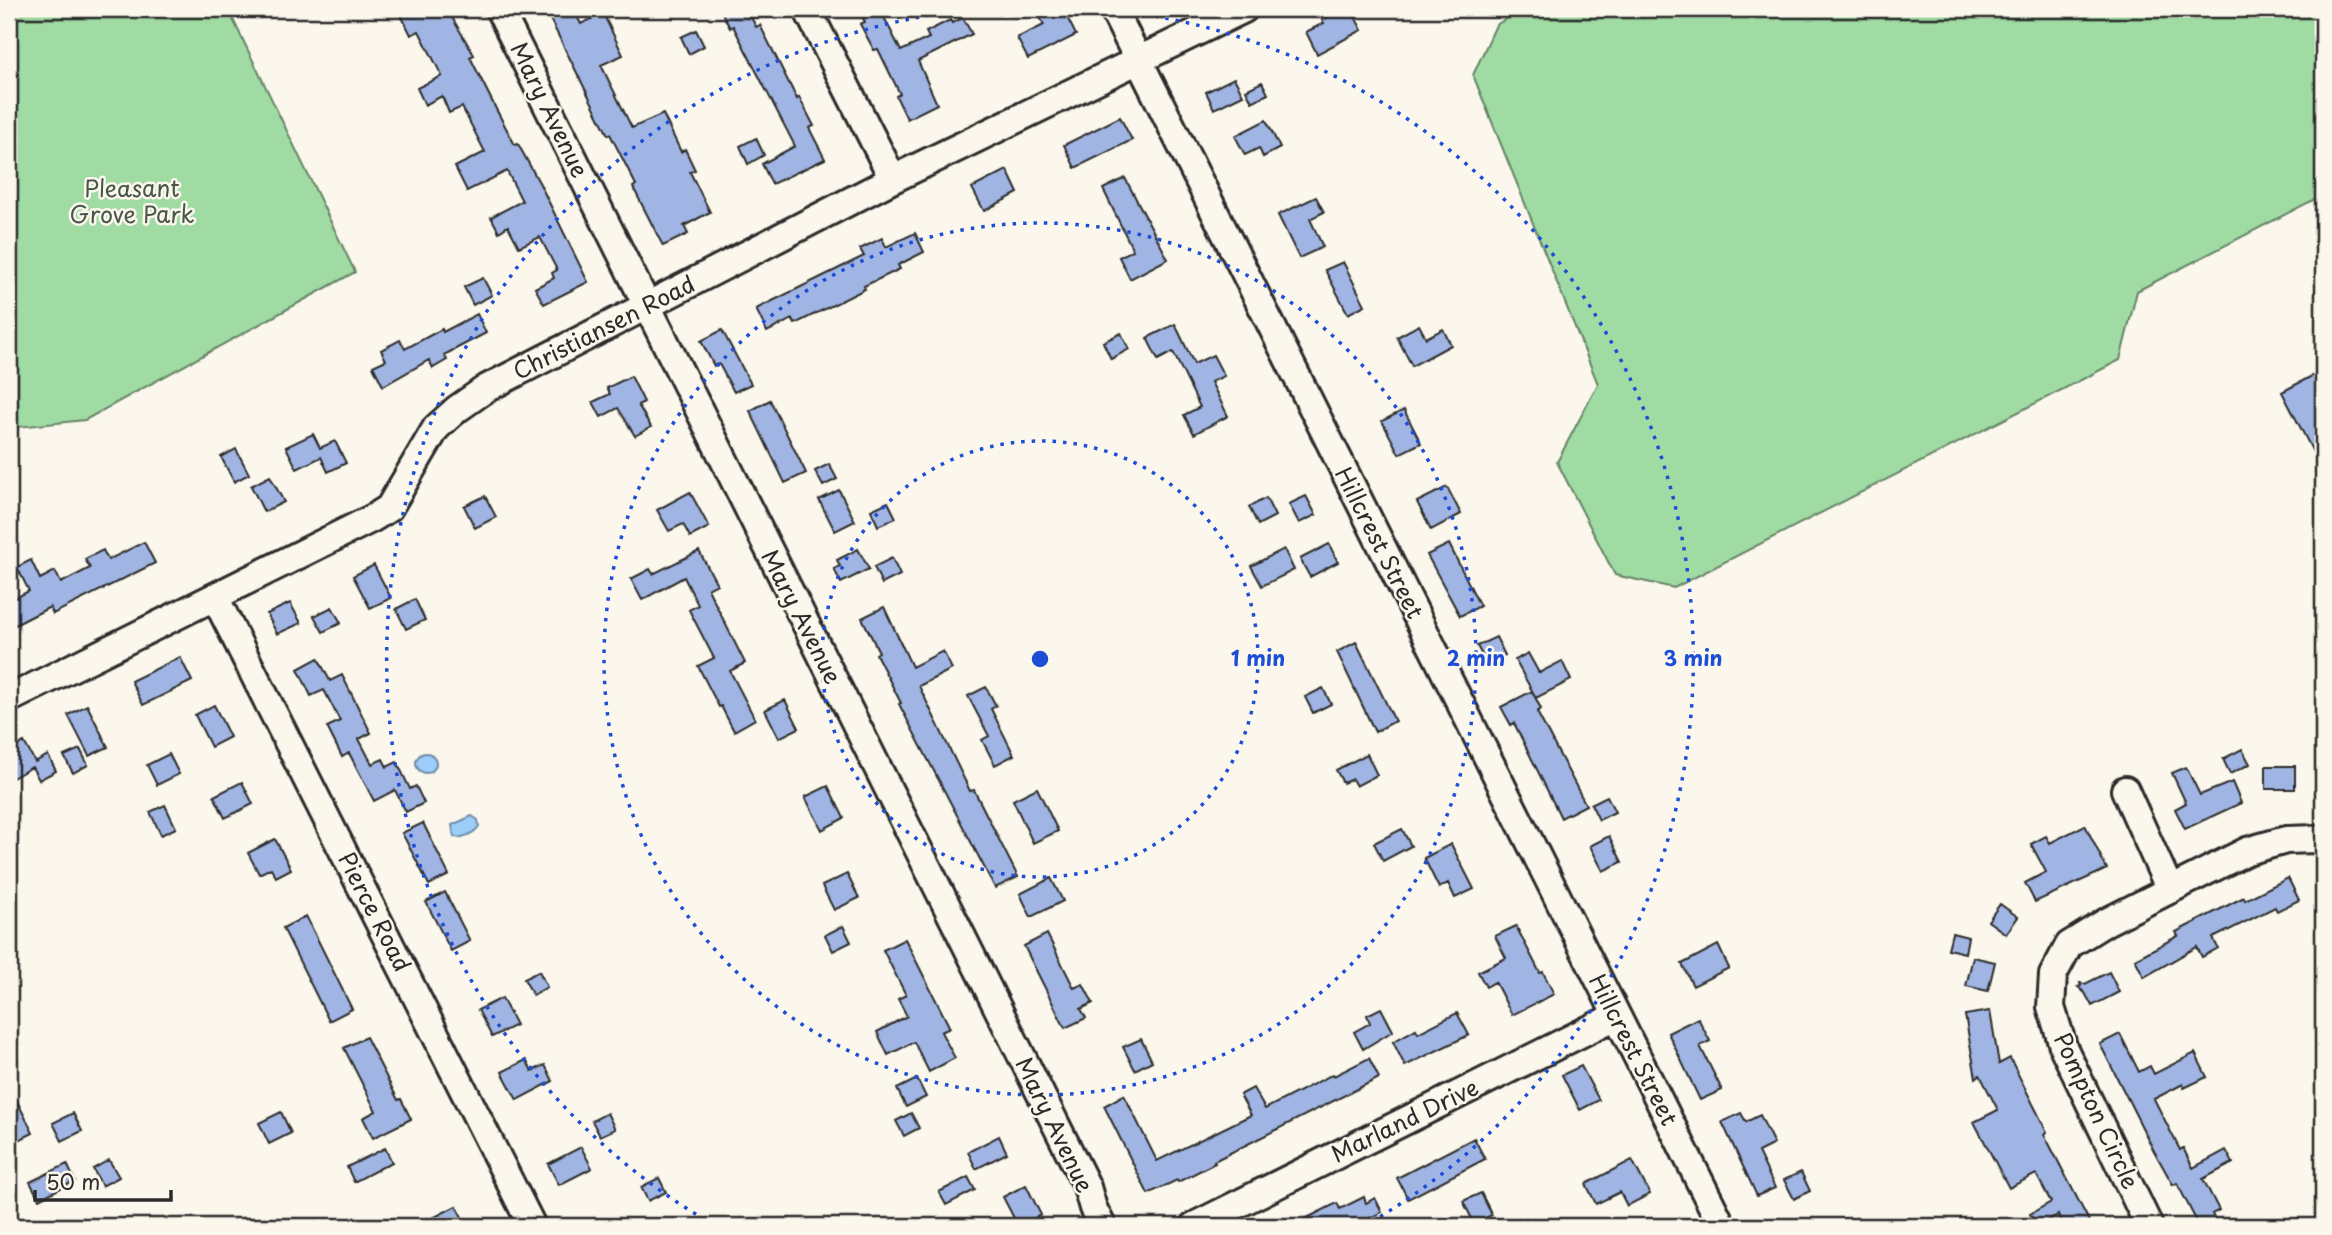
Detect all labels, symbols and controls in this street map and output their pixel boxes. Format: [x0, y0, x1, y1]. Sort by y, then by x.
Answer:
street label: Mary Avenue [502, 36, 598, 183]
park label: Pleasant Grove Park [70, 170, 194, 231]
street label: Christiansen Road [506, 266, 701, 388]
street label: Hillcrest Street [1327, 460, 1434, 624]
street label: Mary Avenue [753, 543, 851, 690]
text: 1 min [1231, 641, 1285, 673]
text: 2 min [1447, 641, 1505, 673]
text: 3 min [1663, 641, 1723, 673]
centre of rings [1028, 647, 1052, 671]
street label: Pierce Road [330, 845, 421, 977]
street label: Hillcrest Street [1581, 967, 1688, 1131]
street label: Pompton Circle [2046, 1026, 2149, 1195]
street label: Mary Avenue [1007, 1051, 1103, 1198]
street label: Marland Drive [1325, 1069, 1484, 1171]
scale bar [35, 1158, 172, 1202]
text: 50 m [46, 1165, 100, 1197]

